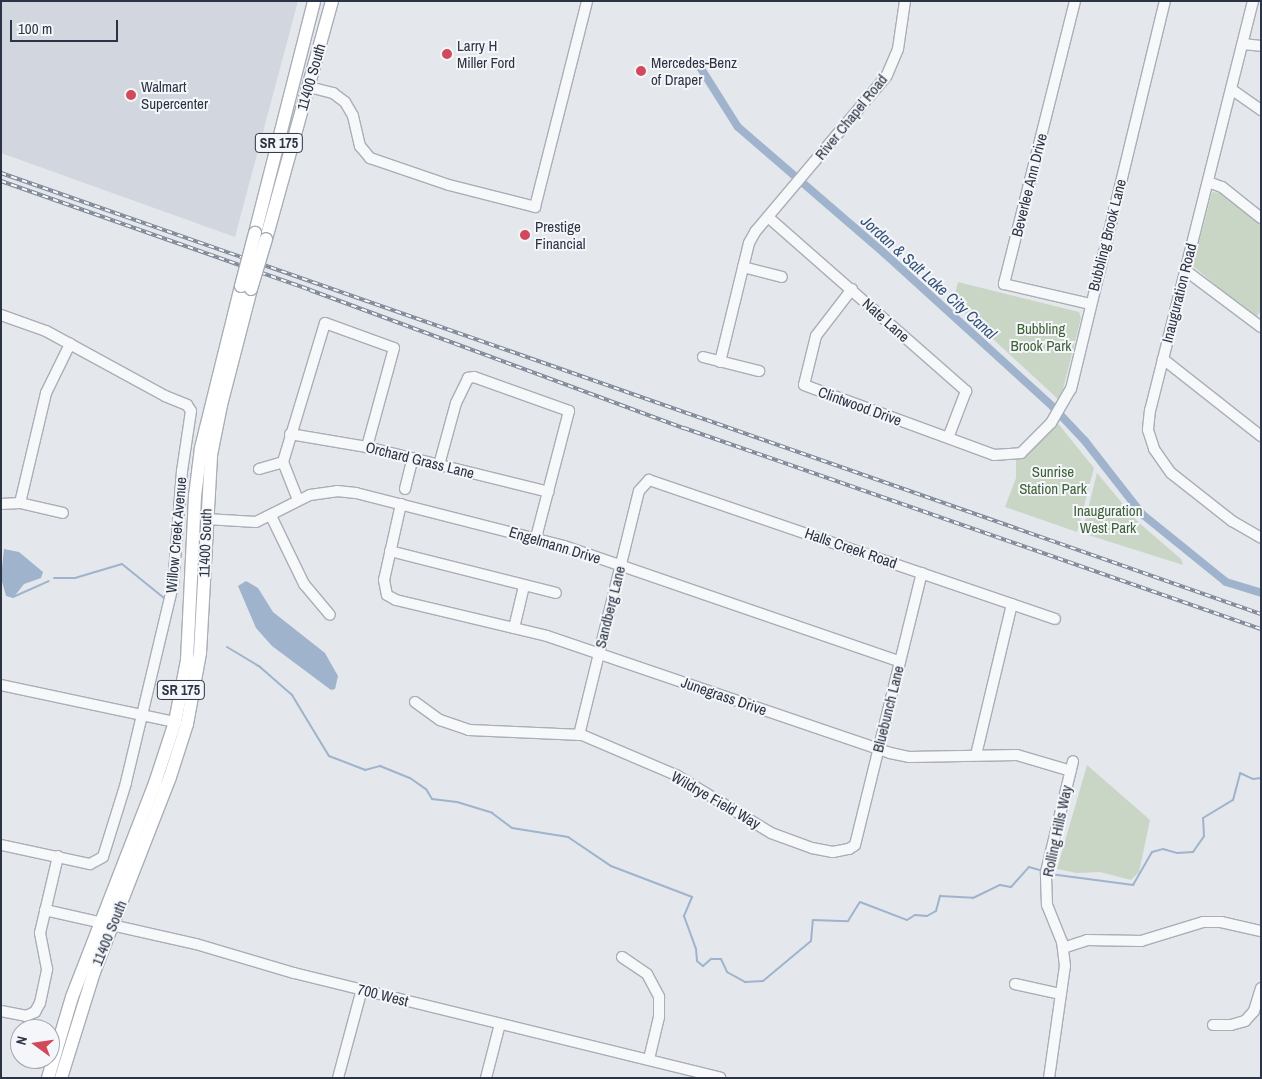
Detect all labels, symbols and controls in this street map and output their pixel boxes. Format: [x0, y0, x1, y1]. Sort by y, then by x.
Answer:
scale bar [12, 10, 120, 42]
text: 100 m [18, 18, 52, 39]
place label: Larry H Miller Ford [457, 36, 515, 71]
street label: 11400 South [293, 41, 329, 113]
marker: Larry H Miller Ford [441, 48, 453, 60]
place label: Mercedes-Benz of Draper [651, 53, 737, 88]
marker: Mercedes-Benz of Draper [635, 65, 647, 77]
street label: River Chapel Road [811, 71, 891, 163]
place label: Walmart Supercenter [141, 77, 208, 112]
marker: Walmart Supercenter [125, 89, 137, 101]
street label: Beverlee Ann Drive [1007, 131, 1051, 239]
road number: SR 175 [254, 132, 304, 154]
street label: Bubbling Brook Lane [1084, 177, 1130, 293]
water label: Jordan & Salt Lake City Canal [857, 211, 1001, 343]
place label: Prestige Financial [535, 217, 586, 252]
marker: Prestige Financial [519, 229, 531, 241]
street label: Inauguration Road [1158, 241, 1200, 345]
street label: Nate Lane [859, 294, 913, 346]
park label: Bubbling Brook Park [1011, 319, 1071, 354]
street label: Clintwood Drive [816, 383, 904, 429]
street label: Orchard Grass Lane [364, 438, 476, 482]
park label: Sunrise Station Park [1019, 462, 1087, 497]
street label: Willow Creek Avenue [162, 476, 190, 594]
park label: Inauguration West Park [1073, 501, 1143, 536]
street label: 11400 South [195, 508, 215, 578]
street label: Engelmann Drive [507, 523, 603, 567]
street label: Halls Creek Road [803, 524, 899, 572]
street label: Sandberg Lane [591, 564, 629, 650]
street label: Bluebunch Lane [869, 664, 907, 754]
street label: Junegrass Drive [679, 673, 769, 719]
road number: SR 175 [156, 678, 206, 702]
street label: Wildrye Field Way [668, 767, 764, 833]
street label: Rolling Hills Way [1039, 784, 1075, 878]
street label: 11400 South [88, 898, 130, 968]
street label: 700 West [356, 980, 410, 1010]
north arrow [10, 1019, 60, 1069]
text: N [12, 1034, 31, 1047]

